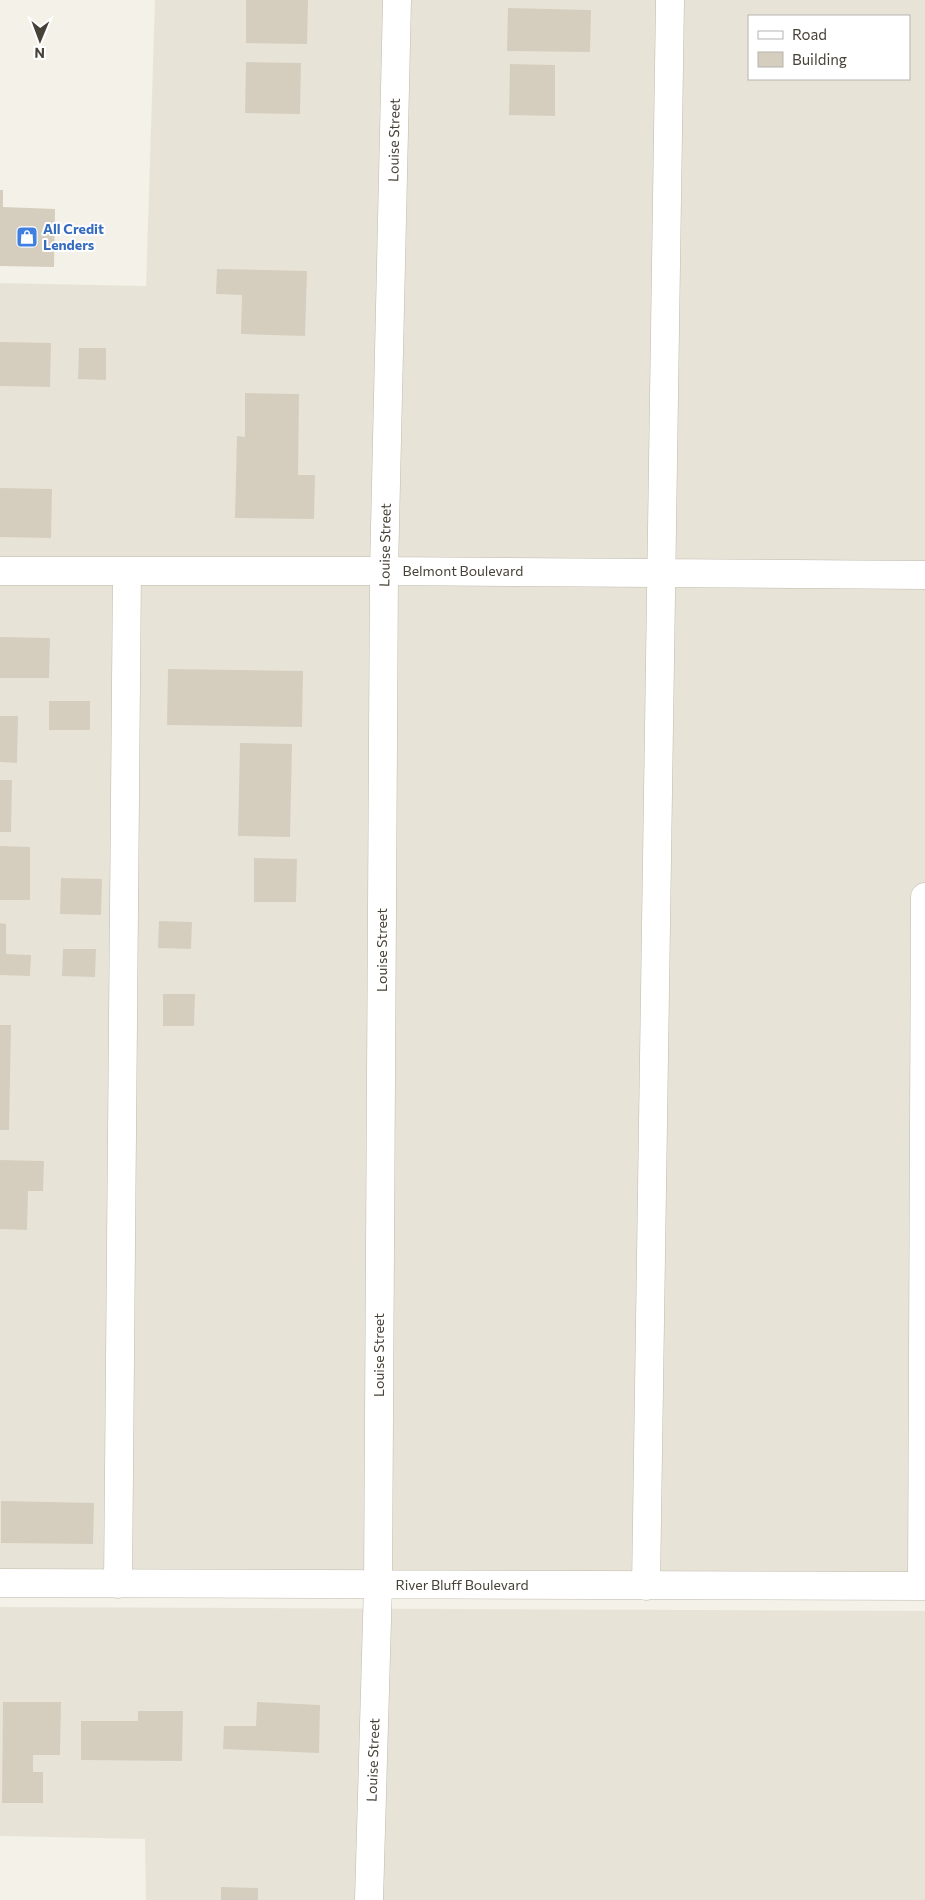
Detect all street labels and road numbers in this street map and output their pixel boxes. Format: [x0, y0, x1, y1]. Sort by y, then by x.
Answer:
street label: Louise Street [384, 98, 403, 182]
street label: Louise Street [375, 503, 394, 587]
street label: Belmont Boulevard [403, 562, 523, 579]
street label: Louise Street [373, 908, 390, 992]
street label: Louise Street [370, 1313, 387, 1397]
street label: River Bluff Boulevard [395, 1576, 529, 1593]
street label: Louise Street [363, 1718, 382, 1802]

